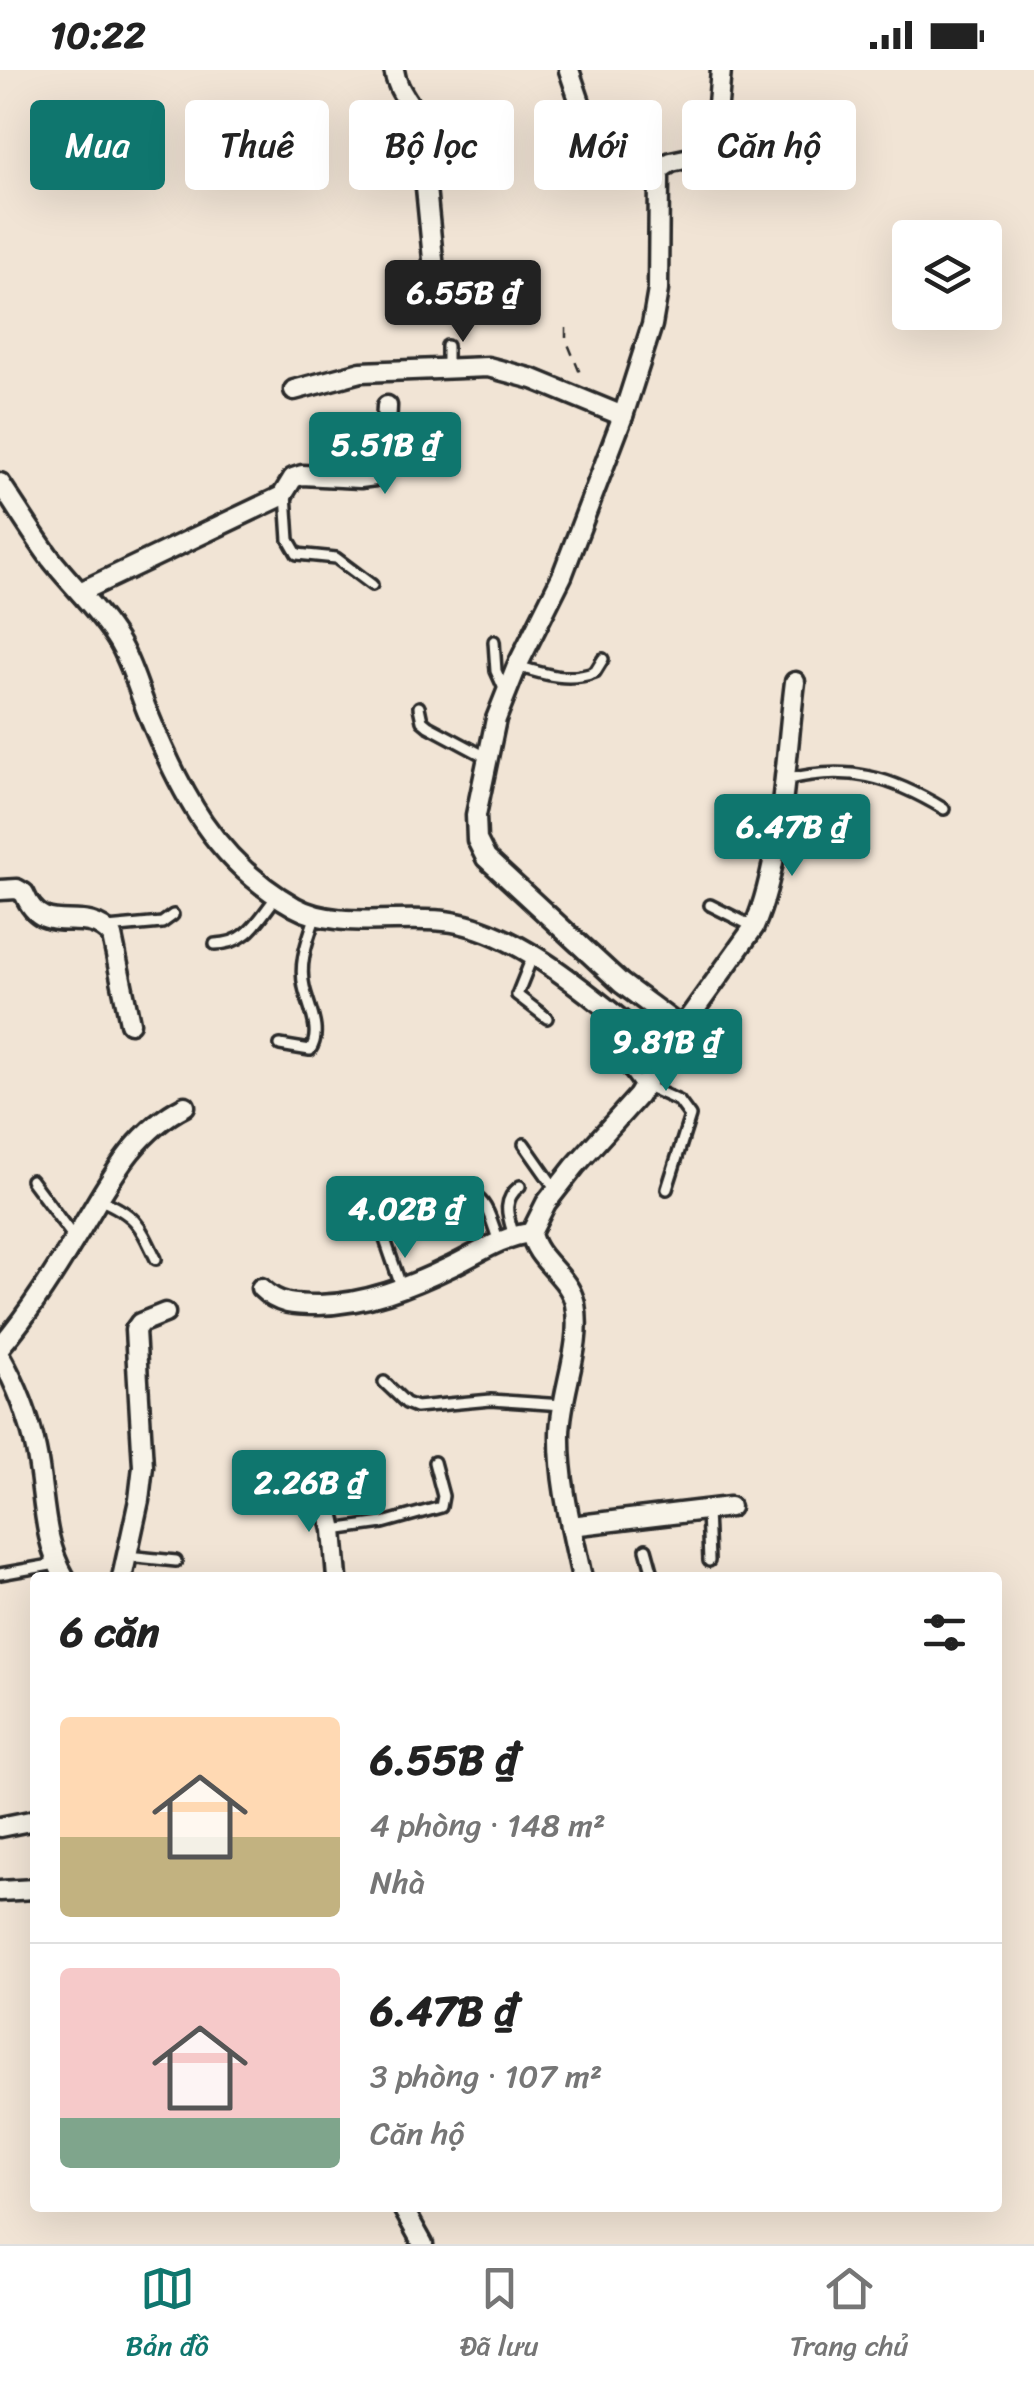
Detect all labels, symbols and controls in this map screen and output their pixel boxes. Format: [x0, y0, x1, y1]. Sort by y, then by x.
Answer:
text: 10:22 [50, 2, 146, 69]
chip: Mua [30, 100, 165, 190]
chip: Thuê [185, 100, 329, 190]
chip: Bộ lọc [349, 100, 514, 190]
chip: Mới [534, 100, 662, 190]
chip: Căn hộ [682, 100, 856, 190]
map controls [892, 220, 1002, 330]
button: layers [892, 220, 1002, 330]
pin: 6.55B ₫ [371, 260, 555, 345]
text: 6.55B ₫ [407, 264, 519, 321]
pin: 5.51B ₫ [293, 412, 477, 497]
text: 5.51B ₫ [331, 416, 439, 473]
pin: 6.47B ₫ [700, 794, 884, 879]
text: 6.47B ₫ [736, 798, 848, 855]
pin: 9.81B ₫ [574, 1009, 758, 1094]
text: 9.81B ₫ [612, 1013, 720, 1070]
pin: 4.02B ₫ [313, 1176, 497, 1261]
text: 4.02B ₫ [348, 1180, 462, 1237]
pin: 2.26B ₫ [217, 1450, 401, 1535]
text: 2.26B ₫ [254, 1454, 364, 1511]
text: 6 căn [60, 1595, 159, 1669]
icon: filters [917, 1605, 972, 1660]
text: 6.55B ₫ [370, 1723, 517, 1797]
icon: home [140, 1757, 260, 1877]
text: 4 phòng · 148 m² [370, 1797, 606, 1854]
text: Nhà [370, 1854, 425, 1911]
text: 6.47B ₫ [370, 1974, 516, 2048]
icon: home [140, 2008, 260, 2128]
text: 3 phòng · 107 m² [370, 2048, 602, 2105]
text: Căn hộ [370, 2105, 465, 2162]
tab: Bản đồ [126, 2261, 209, 2370]
tab: Đã lưu [460, 2261, 538, 2370]
tab: Trang chủ [790, 2261, 908, 2370]

